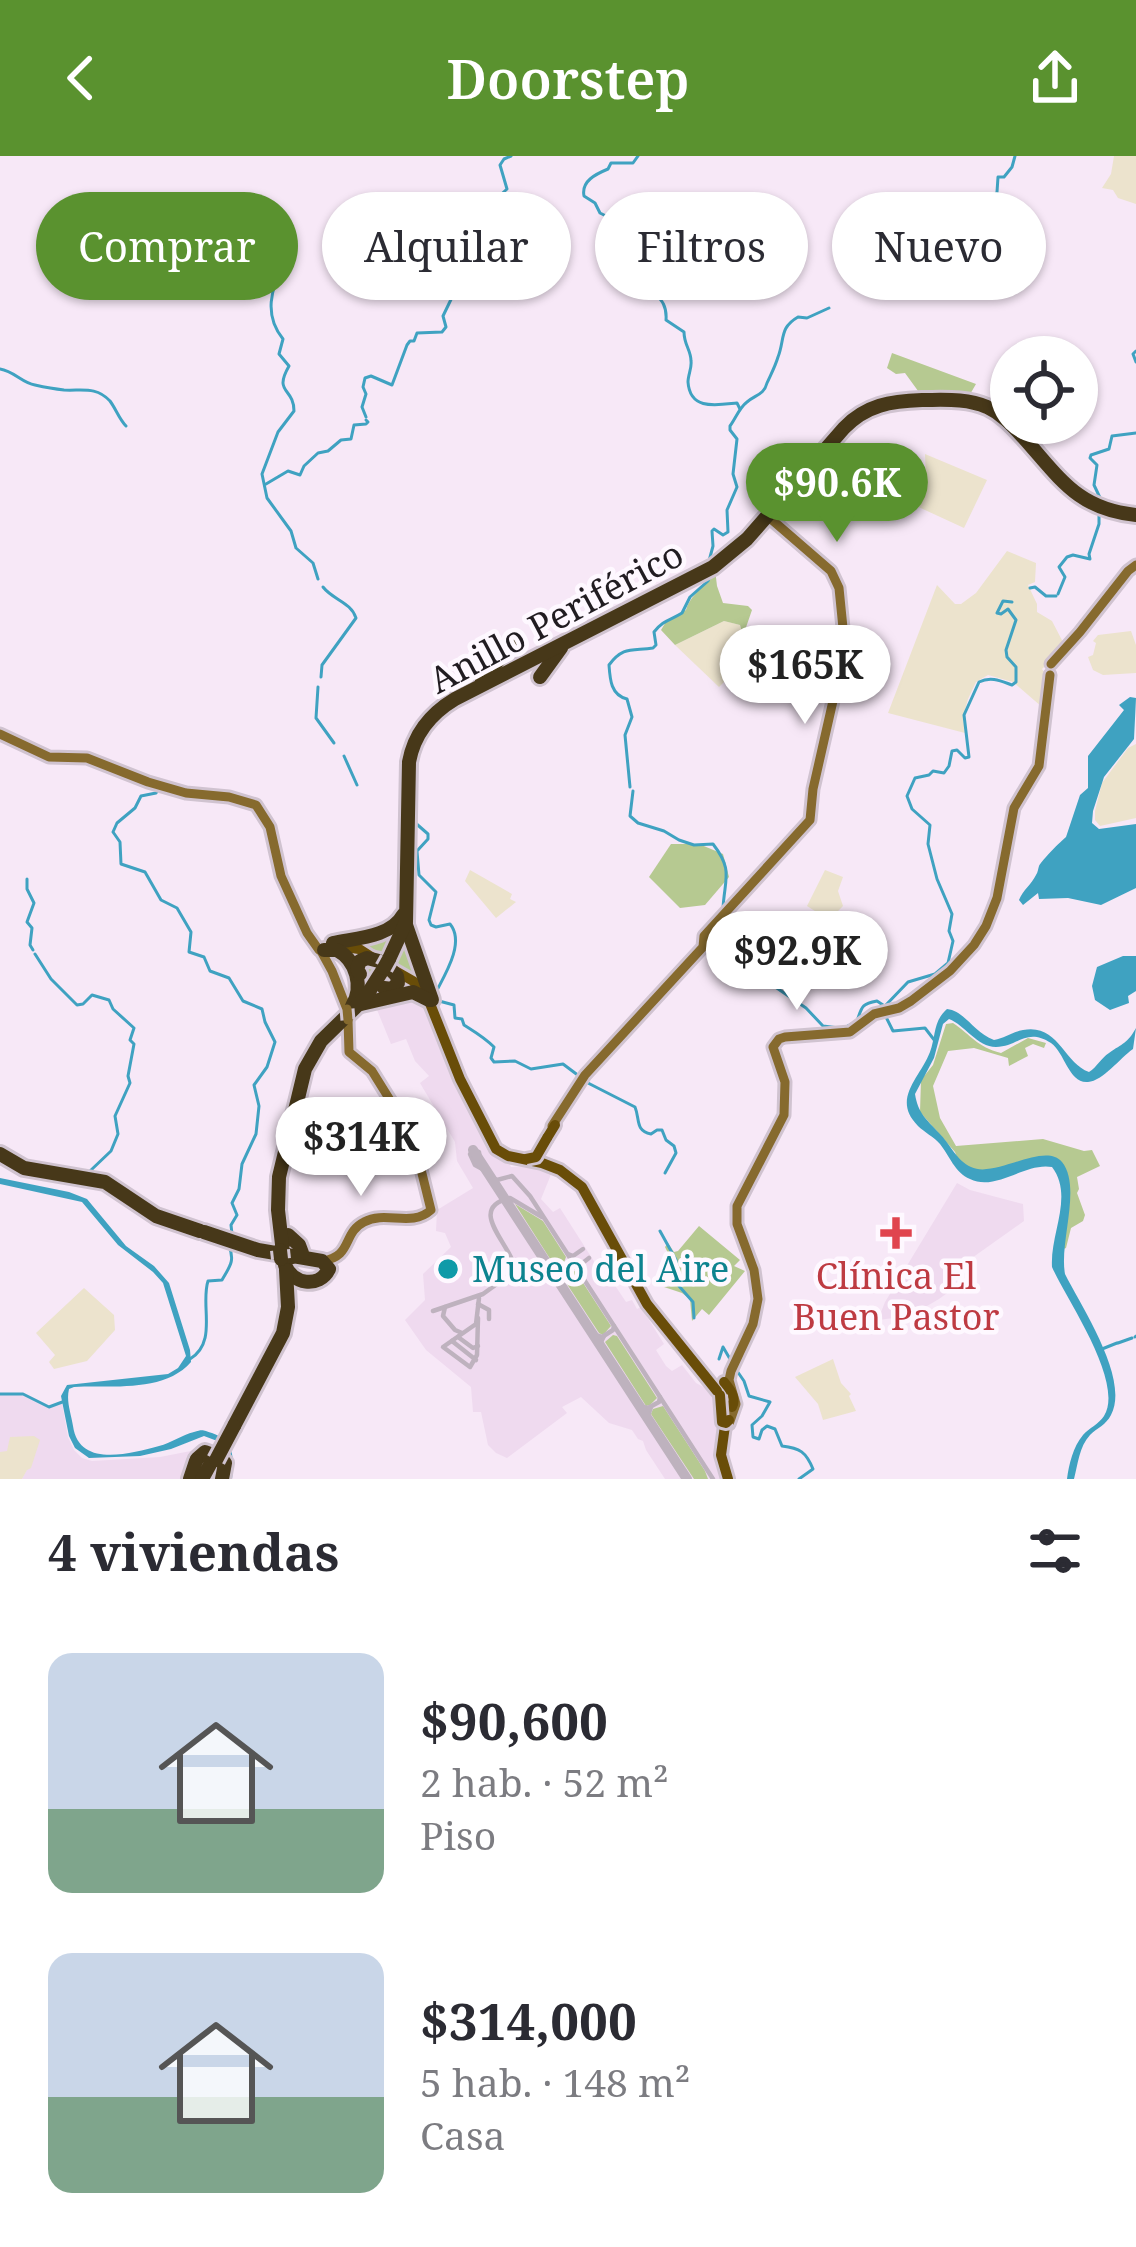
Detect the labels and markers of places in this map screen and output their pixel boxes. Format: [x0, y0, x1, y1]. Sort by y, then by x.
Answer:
pin: $90.6K [739, 443, 935, 545]
pin: $165K [721, 625, 889, 727]
pin: $92.9K [699, 911, 895, 1013]
pin: $314K [277, 1097, 445, 1199]
marker: Clínica El Buen Pastor [880, 1217, 912, 1249]
place label: Museo del Aire [472, 1244, 729, 1293]
place label: Clínica El Buen Pastor [793, 1251, 999, 1341]
marker: Museo del Aire [435, 1256, 461, 1282]

